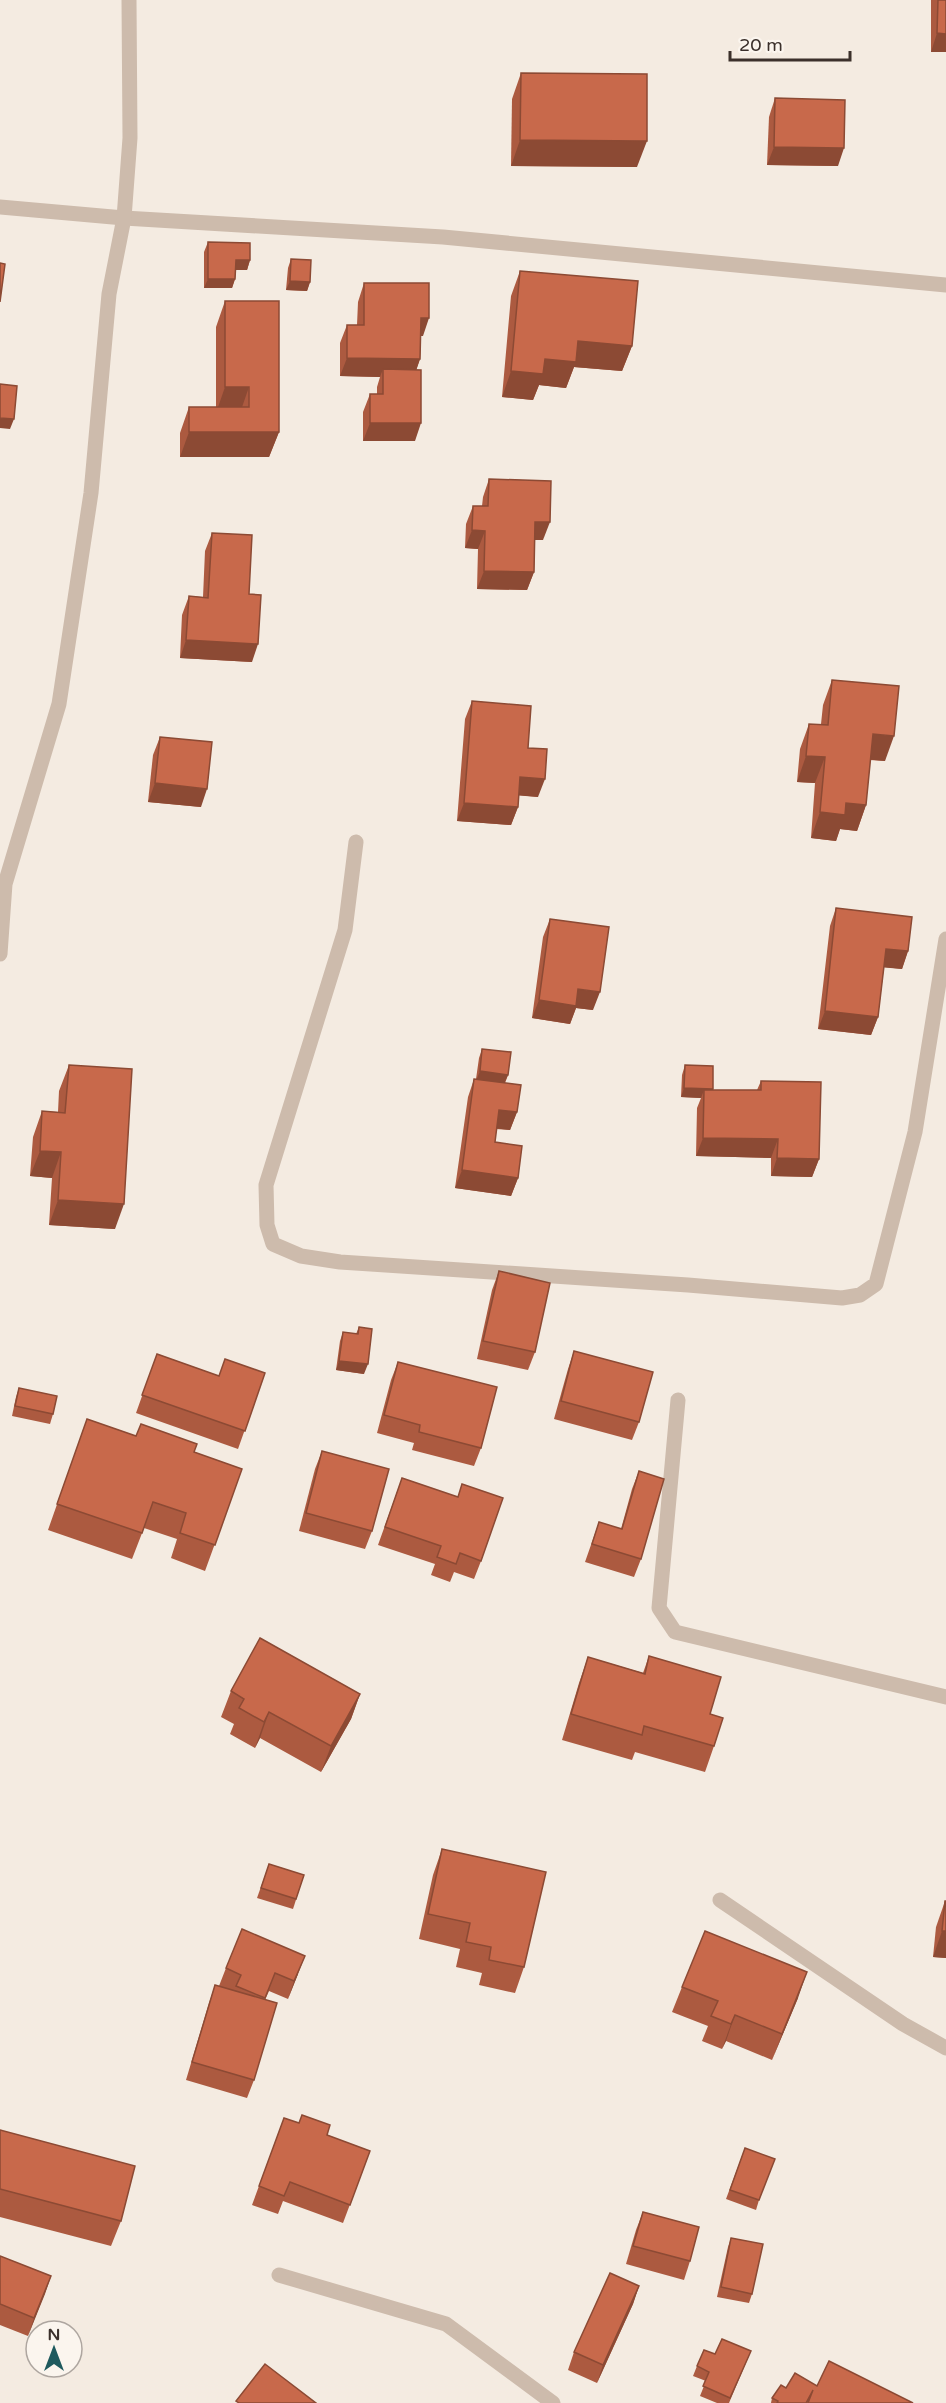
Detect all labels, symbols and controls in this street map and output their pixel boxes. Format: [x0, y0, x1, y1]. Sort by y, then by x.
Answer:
scale bar [730, 24, 850, 62]
text: 20 m [739, 34, 783, 56]
north arrow [24, 2319, 84, 2379]
text: N [48, 2325, 60, 2345]

